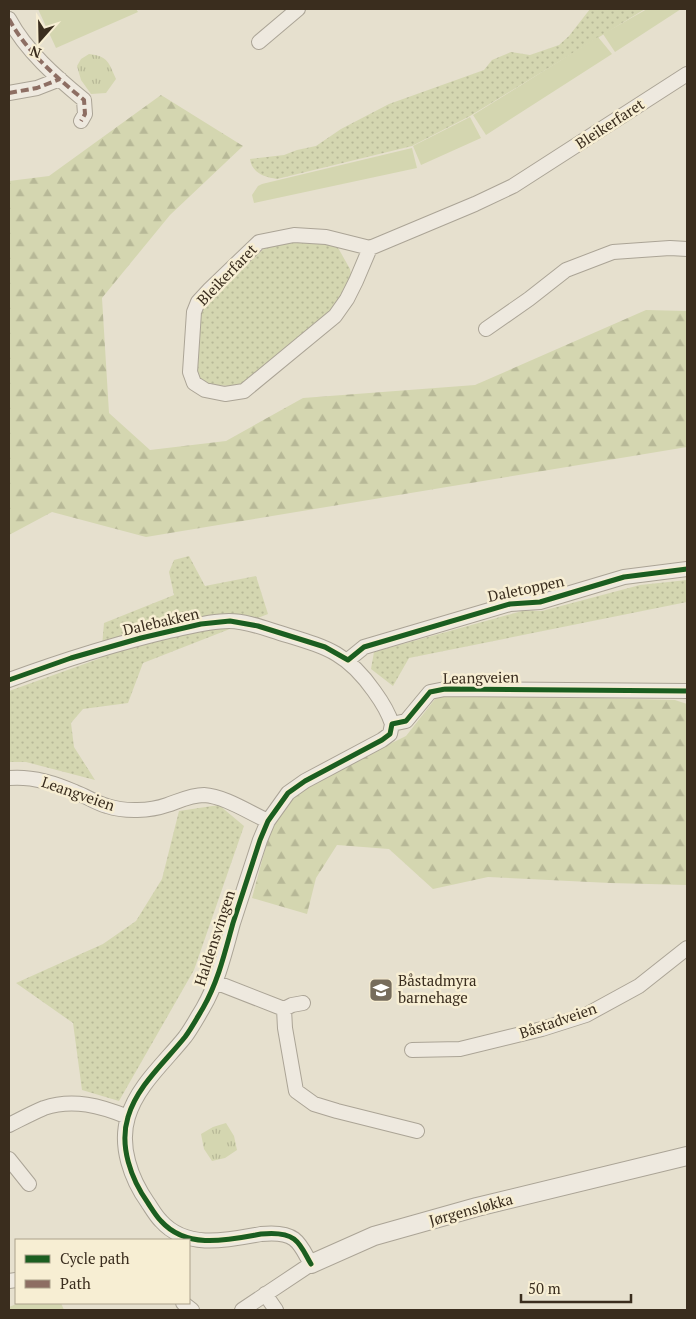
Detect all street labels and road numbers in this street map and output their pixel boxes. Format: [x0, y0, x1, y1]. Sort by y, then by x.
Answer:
street label: Bleikerfaret [571, 93, 648, 153]
street label: Bleikerfaret [192, 239, 261, 309]
street label: Daletoppen [486, 570, 566, 606]
street label: Dalebakken [121, 603, 201, 640]
street label: Leangveien [443, 666, 519, 688]
street label: Leangveien [39, 771, 118, 815]
street label: Haldensvingen [189, 887, 239, 988]
street label: Båstadveien [516, 997, 599, 1043]
street label: Jørgensløkka [427, 1188, 515, 1230]

